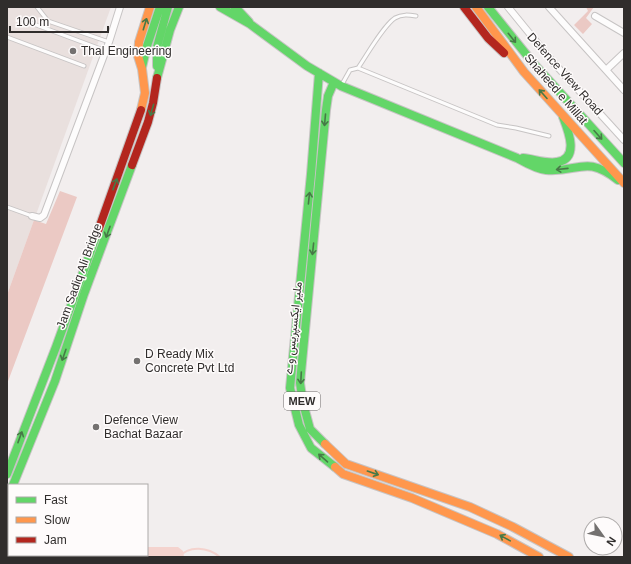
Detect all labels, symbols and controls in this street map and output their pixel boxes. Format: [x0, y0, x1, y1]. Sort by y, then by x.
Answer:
scale bar [10, 8, 108, 34]
text: 100 m [16, 15, 49, 29]
one-way arrow [142, 18, 149, 31]
street label: Defence View Road [524, 30, 606, 118]
one-way arrow [508, 32, 517, 43]
place label: Thal Engineering [81, 44, 172, 58]
marker: Thal Engineering [68, 46, 78, 56]
street label: Shaheed e Millat [521, 51, 591, 128]
one-way arrow [539, 89, 548, 99]
one-way arrow [147, 103, 155, 116]
one-way arrow [321, 113, 329, 126]
one-way arrow [594, 130, 603, 140]
one-way arrow [556, 165, 569, 173]
one-way arrow [112, 179, 120, 191]
one-way arrow [305, 192, 312, 205]
street label: Jam Sadiq Ali Bridge [53, 221, 105, 330]
one-way arrow [103, 226, 111, 238]
one-way arrow [310, 242, 317, 255]
street label: ملیر ایکسپریس وے [281, 281, 306, 375]
place label: D Ready Mix Concrete Pvt Ltd [145, 347, 234, 375]
one-way arrow [59, 348, 67, 360]
marker: D Ready Mix Concrete Pvt Ltd [132, 356, 142, 366]
one-way arrow [297, 371, 304, 384]
road number: MEW [284, 392, 320, 410]
place label: Defence View Bachat Bazaar [104, 413, 183, 441]
marker: Defence View Bachat Bazaar [91, 422, 101, 432]
one-way arrow [17, 431, 25, 443]
one-way arrow [317, 453, 328, 462]
one-way arrow [366, 470, 379, 477]
legend [8, 484, 148, 556]
text: Fast [44, 493, 68, 507]
text: Slow [44, 513, 70, 527]
north arrow [583, 516, 623, 556]
text: Jam [44, 533, 67, 547]
one-way arrow [499, 534, 511, 541]
text: N [604, 535, 619, 548]

